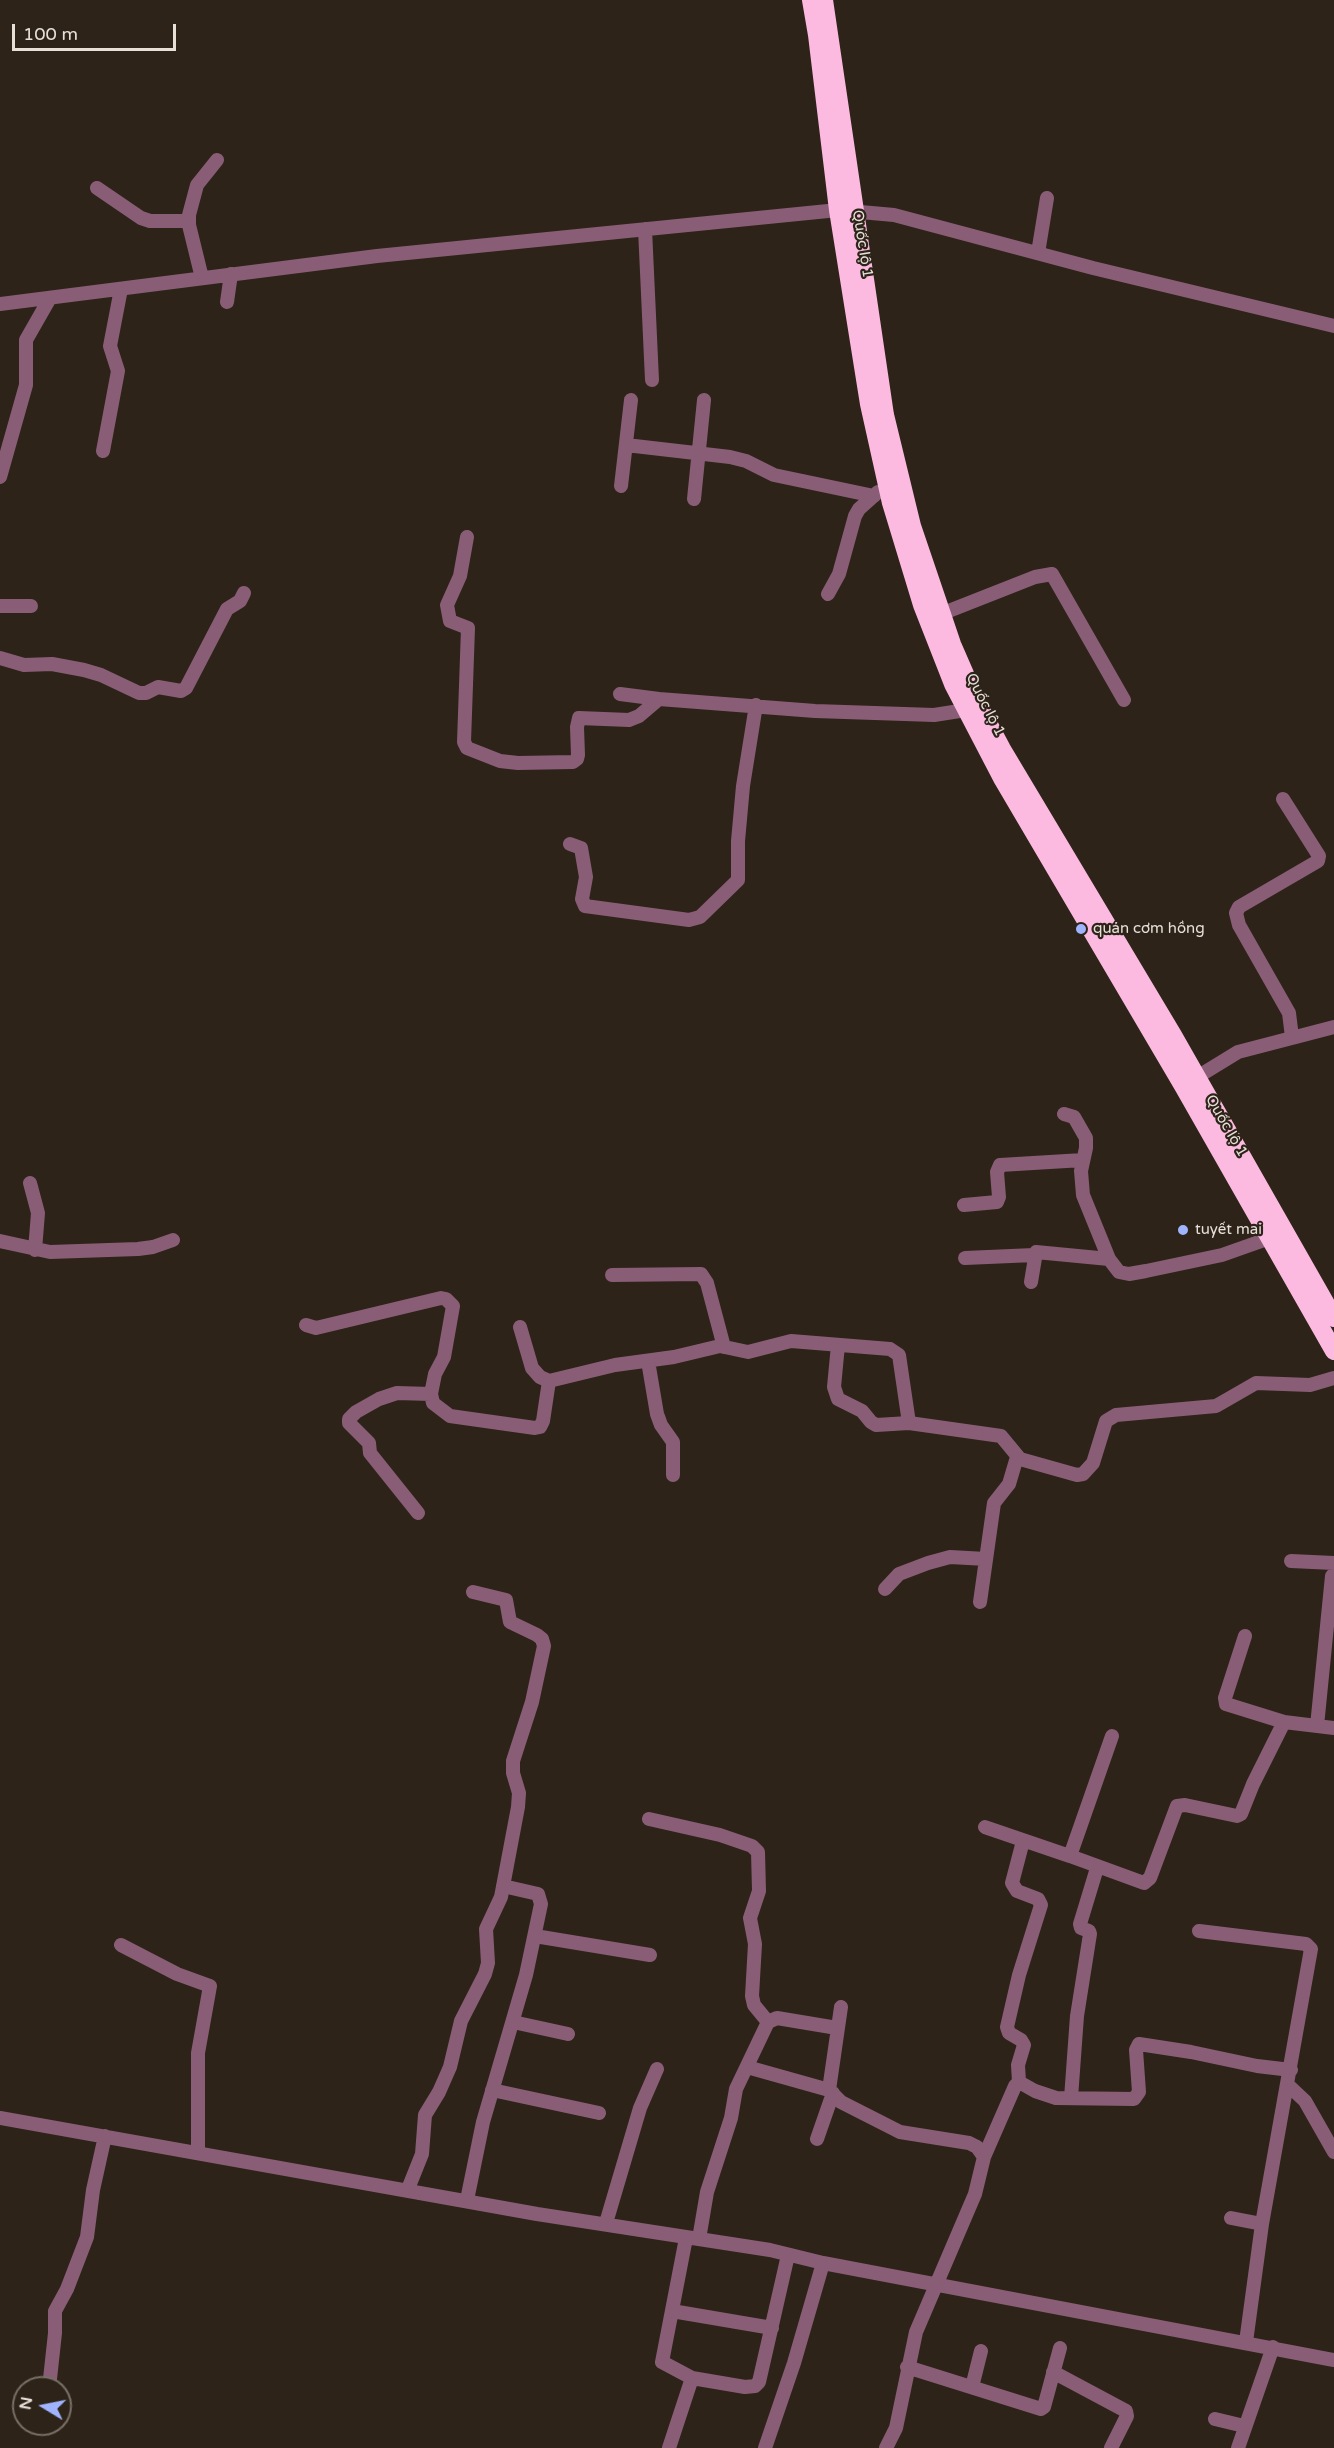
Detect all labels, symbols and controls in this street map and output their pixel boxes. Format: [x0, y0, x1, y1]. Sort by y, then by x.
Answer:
scale bar [15, 12, 178, 50]
text: 100 m [23, 23, 78, 45]
street label: Quốc lộ 1 [848, 209, 876, 279]
street label: Quốc lộ 1 [961, 670, 1009, 740]
place label: quán cơm hồng [1093, 920, 1205, 938]
marker: quán cơm hồng [1074, 922, 1088, 936]
street label: Quốc lộ 1 [1201, 1092, 1251, 1160]
place label: tuyết mai [1195, 1221, 1262, 1239]
marker: tuyết mai [1176, 1223, 1190, 1237]
north arrow [12, 2376, 72, 2436]
text: N [15, 2395, 37, 2411]

